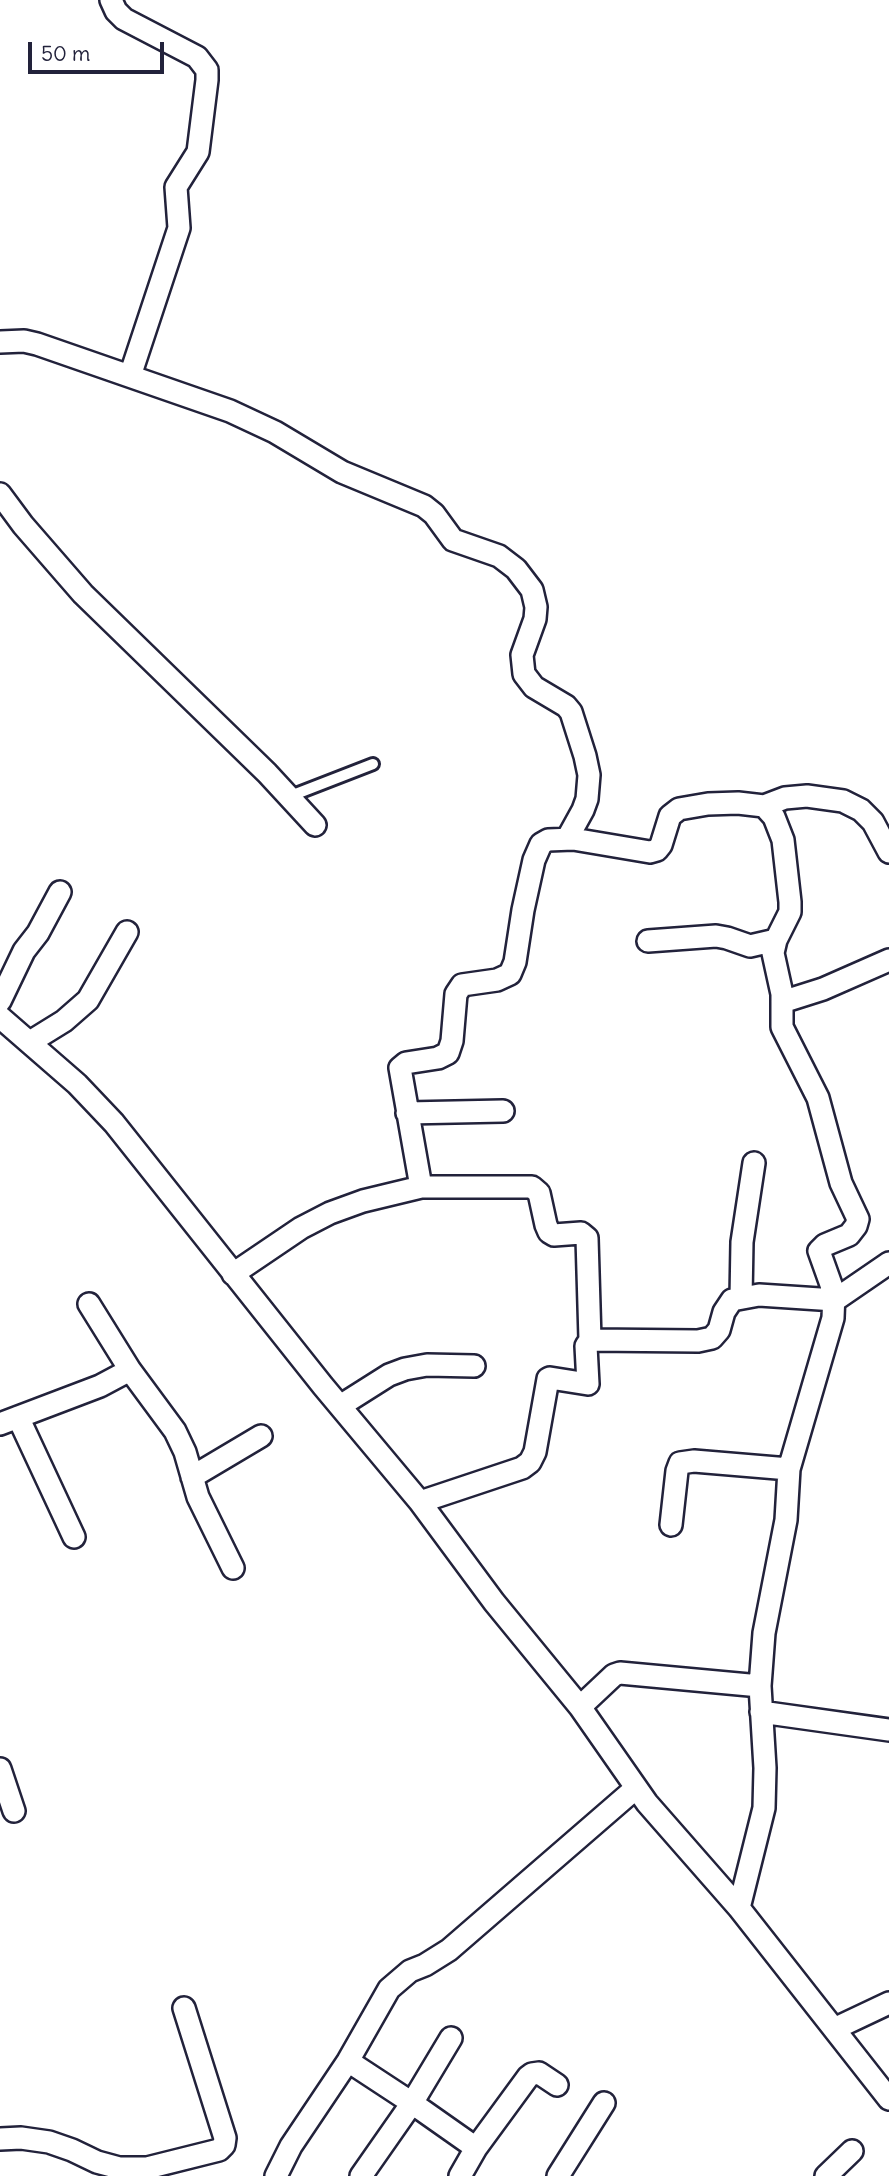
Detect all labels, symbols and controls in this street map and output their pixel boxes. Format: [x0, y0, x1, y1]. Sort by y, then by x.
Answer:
scale bar [32, 28, 168, 72]
text: 50 m [41, 40, 90, 67]

